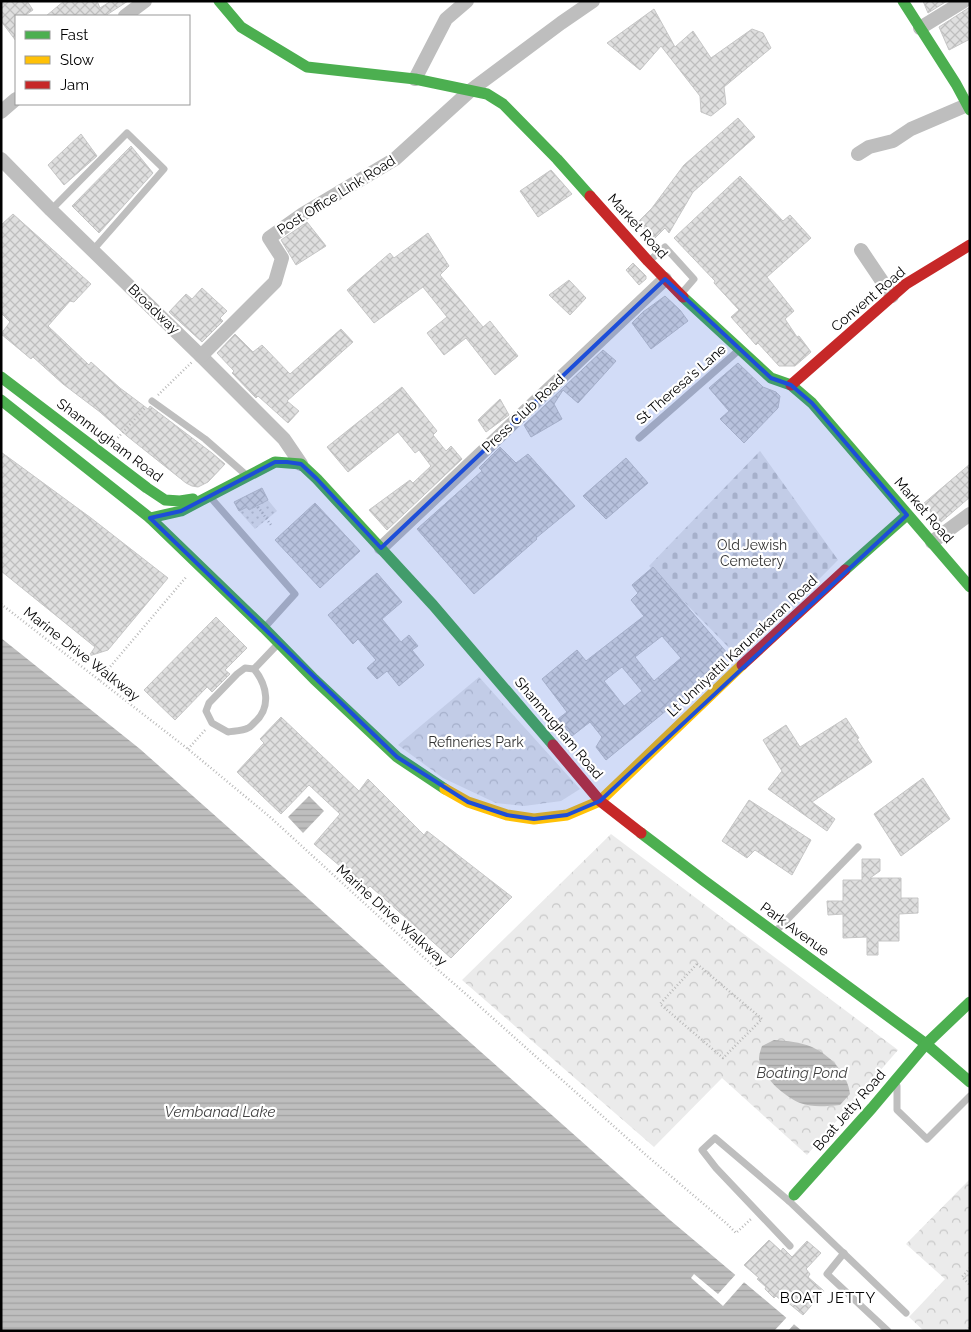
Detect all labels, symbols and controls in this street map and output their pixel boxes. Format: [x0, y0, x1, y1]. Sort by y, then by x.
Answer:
legend [15, 15, 190, 105]
text: Fast [60, 26, 88, 44]
text: Slow [60, 51, 94, 69]
text: Jam [60, 76, 89, 94]
street label: Post Office Link Road [274, 152, 398, 238]
street label: Market Road [605, 190, 671, 262]
street label: Convent Road [828, 264, 908, 334]
street label: Broadway [125, 281, 183, 338]
street label: St Theresa's Lane [633, 341, 729, 427]
street label: Press Club Road [479, 371, 567, 455]
street label: Shanmugham Road [54, 395, 166, 485]
street label: Market Road [891, 474, 957, 546]
park label: Old Jewish Cemetery [717, 537, 787, 569]
street label: Lt Unniyattil Karunakaran Road [664, 572, 820, 720]
street label: Marine Drive Walkway [21, 604, 144, 705]
street label: Shanmugham Road [512, 674, 606, 782]
park label: Refineries Park [428, 734, 524, 750]
street label: Marine Drive Walkway [333, 861, 451, 969]
street label: Park Avenue [758, 899, 832, 959]
water label: Boating Pond [756, 1064, 849, 1082]
street label: Boat Jetty Road [810, 1066, 888, 1154]
water label: Vembanad Lake [165, 1103, 275, 1121]
district label: BOAT JETTY [780, 1289, 876, 1307]

